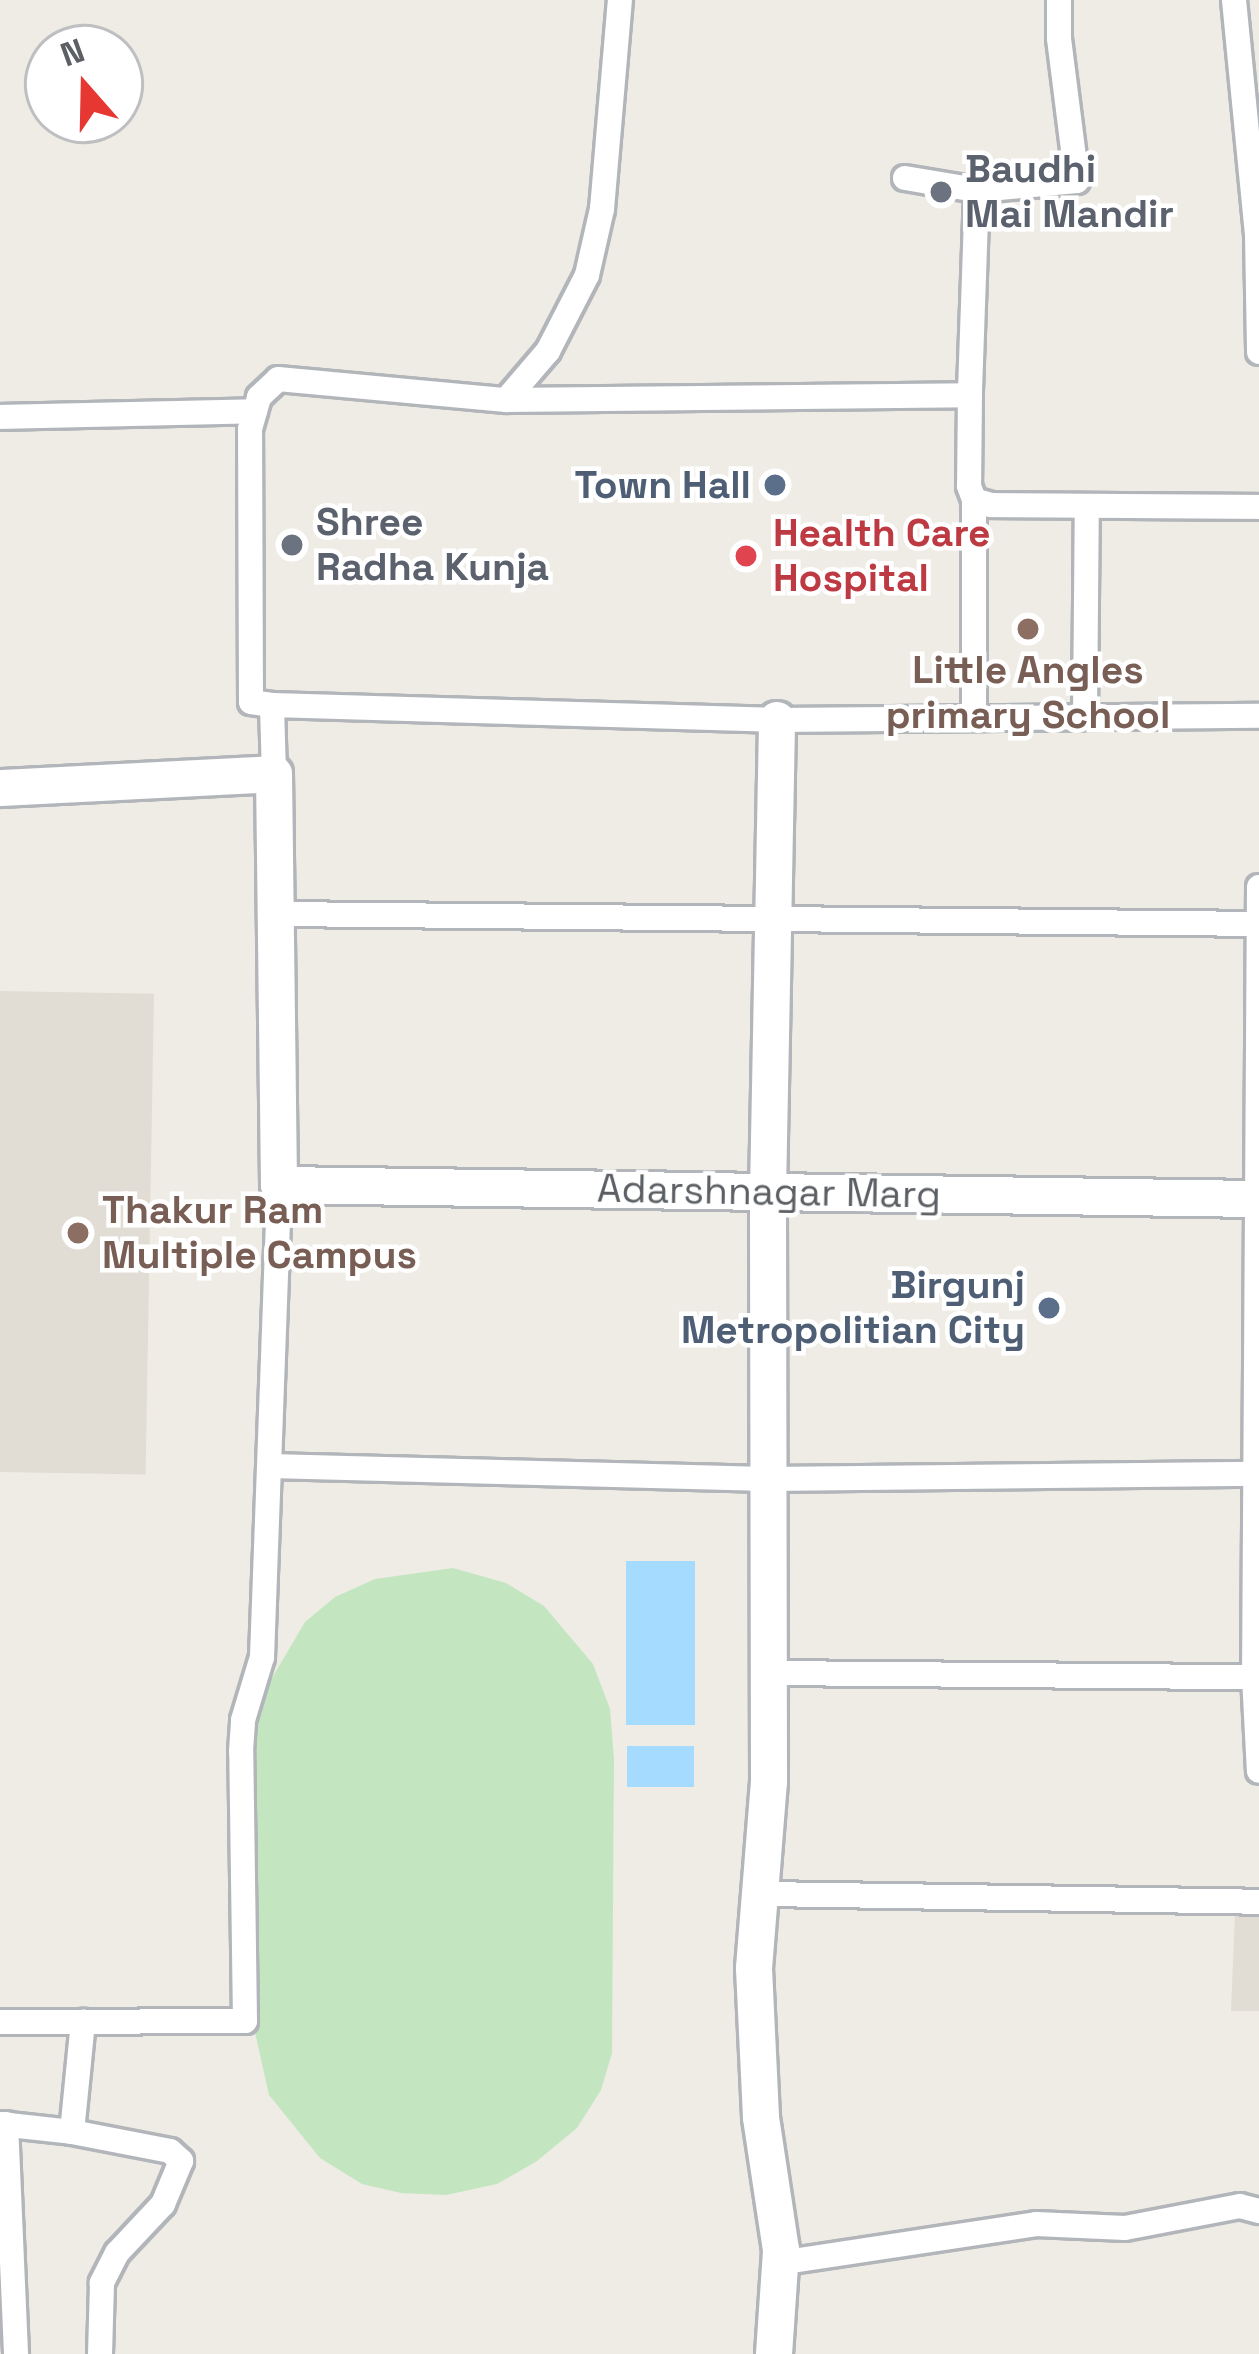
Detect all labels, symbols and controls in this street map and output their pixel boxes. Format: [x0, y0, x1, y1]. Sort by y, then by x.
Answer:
north arrow [24, 24, 144, 144]
text: N [55, 29, 90, 77]
place label: Baudhi Mai Mandir [965, 147, 1174, 238]
marker: Baudhi Mai Mandir [928, 179, 954, 205]
place label: Town Hall [575, 462, 751, 508]
marker: Town Hall [762, 472, 788, 498]
place label: Shree Radha Kunja [316, 500, 549, 591]
place label: Health Care Hospital [773, 511, 991, 602]
marker: Shree Radha Kunja [279, 532, 305, 558]
marker: Health Care Hospital [730, 540, 762, 572]
marker: Little Angles primary School [1015, 616, 1041, 642]
place label: Little Angles primary School [886, 648, 1170, 739]
street label: Adarshnagar Marg [597, 1166, 941, 1218]
place label: Thakur Ram Multiple Campus [102, 1188, 417, 1279]
marker: Thakur Ram Multiple Campus [65, 1220, 91, 1246]
place label: Birgunj Metropolitian City [681, 1263, 1025, 1354]
marker: Birgunj Metropolitian City [1036, 1295, 1062, 1321]

